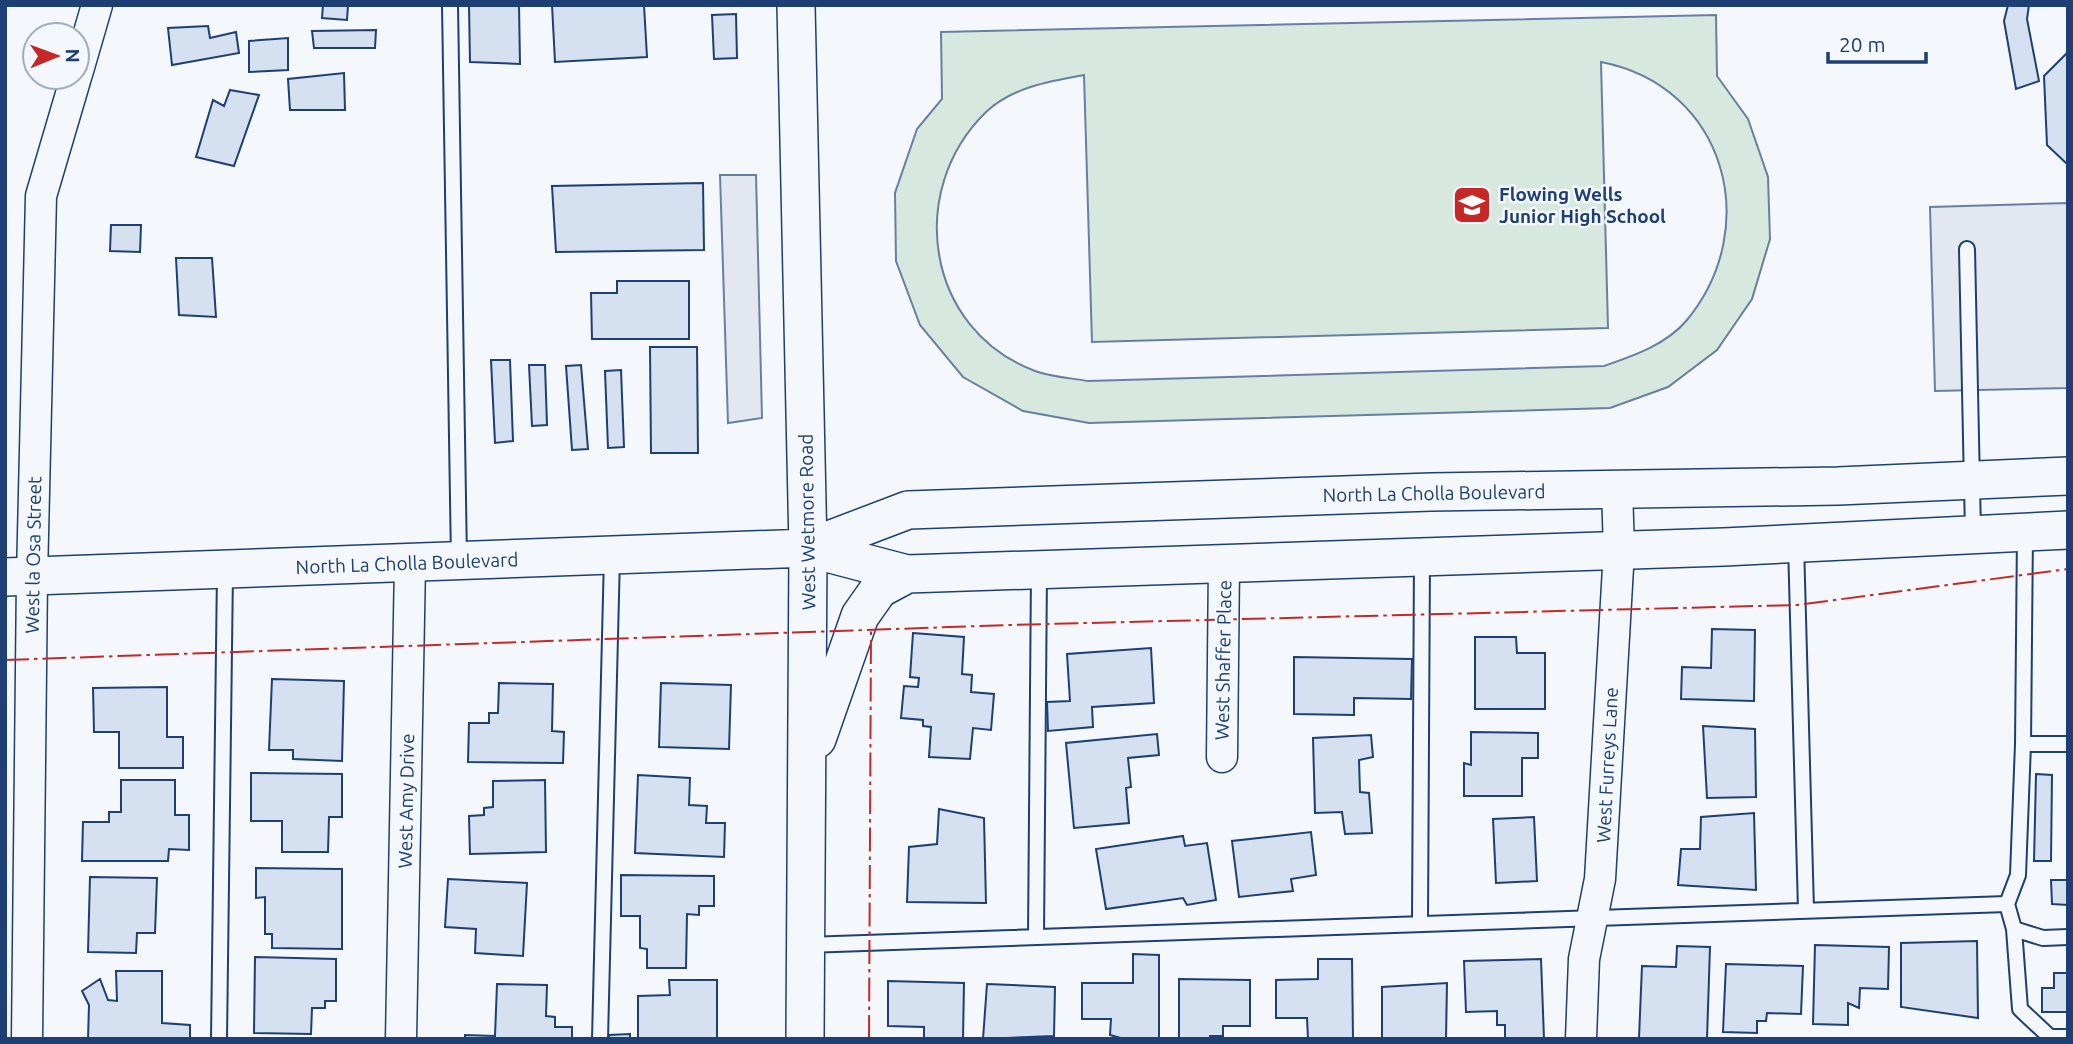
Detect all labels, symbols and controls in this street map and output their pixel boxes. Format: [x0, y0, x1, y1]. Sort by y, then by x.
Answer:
north arrow [21, 21, 91, 91]
scale bar [1828, 21, 1926, 65]
text: 20 m [1839, 32, 1886, 56]
text: N [62, 48, 84, 63]
place label: Flowing Wells Junior High School [1499, 183, 1666, 227]
school or university icon: Flowing Wells Junior High School [1451, 184, 1493, 226]
street label: West Wetmore Road [794, 434, 820, 610]
street label: West la Osa Street [21, 476, 45, 634]
street label: North La Cholla Boulevard [1322, 480, 1546, 506]
street label: North La Cholla Boulevard [295, 548, 519, 578]
street label: West Shaffer Place [1211, 580, 1235, 740]
street label: West Furreys Lane [1592, 687, 1622, 843]
street label: West Amy Drive [394, 733, 418, 869]

